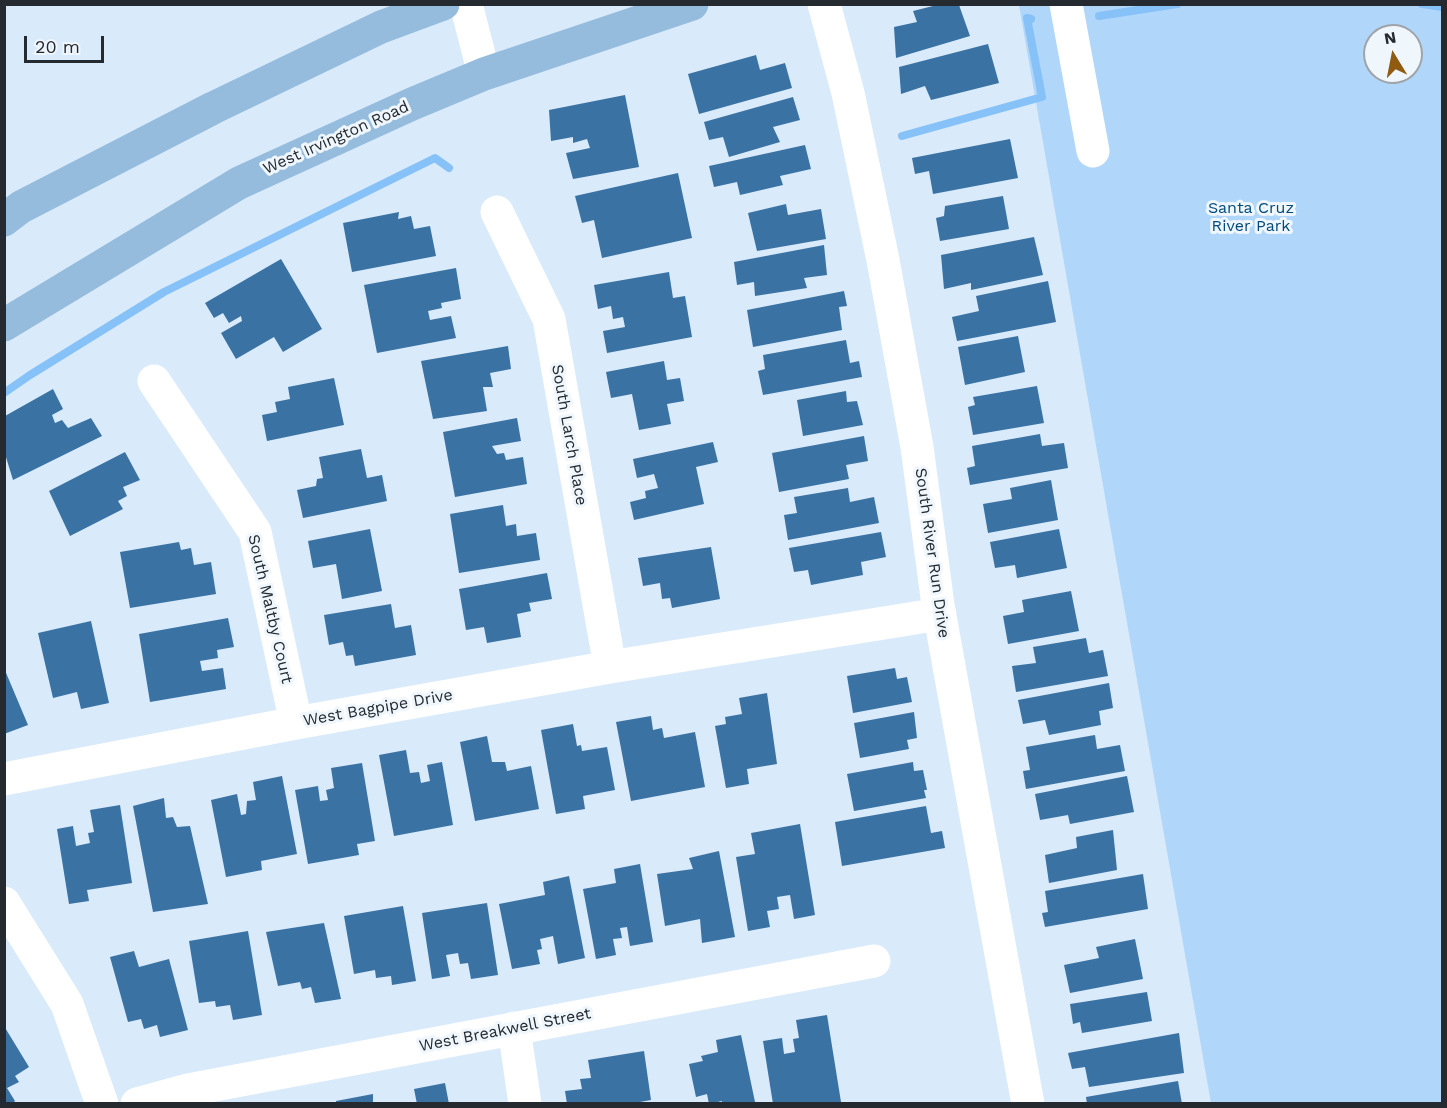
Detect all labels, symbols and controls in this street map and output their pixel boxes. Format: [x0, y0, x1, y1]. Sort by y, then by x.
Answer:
scale bar [27, 24, 106, 62]
north arrow [1363, 24, 1423, 84]
text: N [1383, 27, 1398, 48]
text: 20 m [35, 36, 80, 57]
street label: West Irvington Road [260, 97, 412, 179]
park label: Santa Cruz River Park [1208, 198, 1294, 236]
street label: South Larch Place [547, 363, 591, 507]
street label: South River Run Drive [911, 467, 953, 639]
street label: South Maltby Court [244, 533, 296, 685]
street label: West Bagpipe Drive [302, 685, 454, 731]
street label: West Breakwell Street [418, 1004, 592, 1056]

